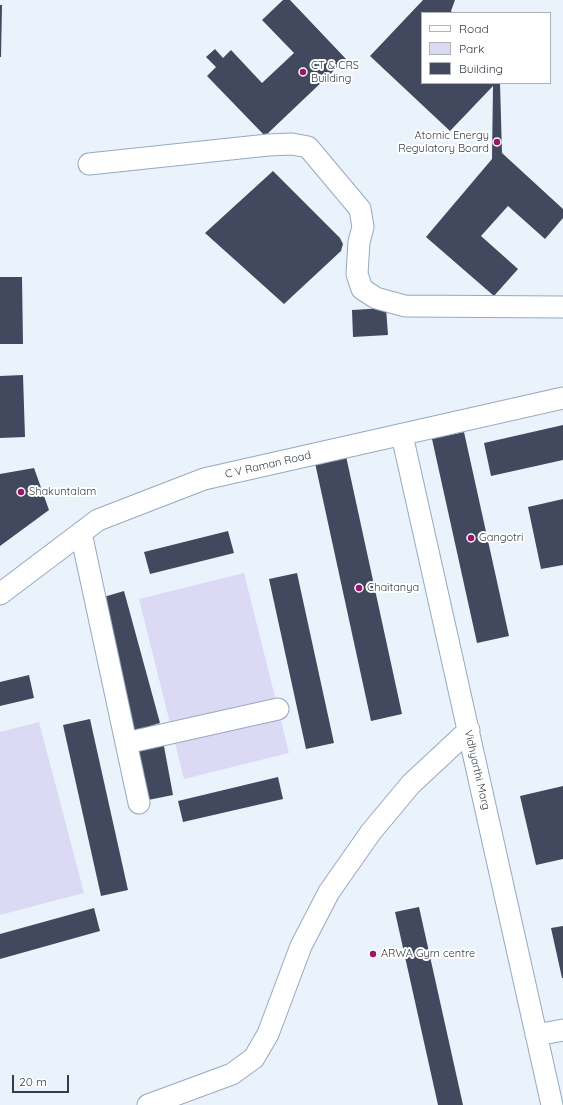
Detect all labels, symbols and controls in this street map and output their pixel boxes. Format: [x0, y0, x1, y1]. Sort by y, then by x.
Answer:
legend [421, 12, 551, 84]
text: Road [459, 21, 489, 36]
text: Park [459, 41, 484, 56]
place label: CT & CRS Building [311, 59, 359, 85]
text: Building [459, 61, 503, 76]
marker: CT & CRS Building [298, 67, 308, 77]
place label: Atomic Energy Regulatory Board [398, 129, 489, 155]
marker: Atomic Energy Regulatory Board [492, 137, 502, 147]
street label: C V Raman Road [224, 449, 312, 481]
place label: Shakuntalam [29, 485, 96, 499]
marker: Shakuntalam [16, 487, 26, 497]
place label: Gangotri [479, 531, 523, 545]
marker: Gangotri [466, 533, 476, 543]
place label: Chaitanya [367, 581, 419, 595]
marker: Chaitanya [354, 583, 364, 593]
street label: Vidhyarthi Marg [461, 729, 493, 811]
place label: ARWA Gym centre [381, 947, 475, 961]
marker: ARWA Gym centre [368, 949, 378, 959]
scale bar [14, 1067, 71, 1093]
text: 20 m [19, 1074, 47, 1089]

